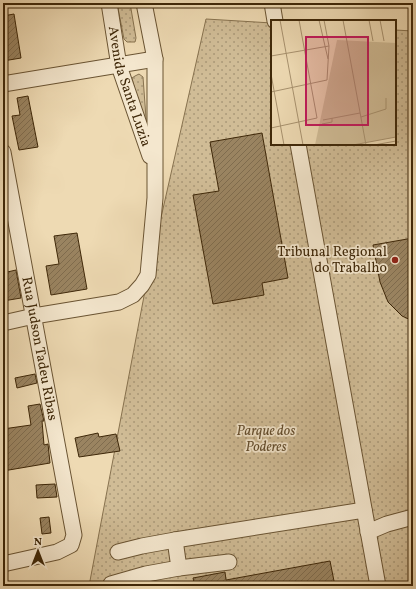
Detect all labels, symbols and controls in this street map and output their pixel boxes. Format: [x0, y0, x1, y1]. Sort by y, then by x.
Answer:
inset map [271, 20, 396, 145]
street label: Avenida Santa Luzia [103, 25, 156, 149]
place label: Tribunal Regional do Trabalho [277, 243, 387, 278]
marker: Tribunal Regional do Trabalho [390, 255, 400, 265]
street label: Rua Judson Tadeu Ribas [17, 275, 62, 422]
park label: Parque dos Poderes [237, 422, 295, 457]
north arrow [18, 531, 58, 571]
text: N [34, 535, 42, 550]

